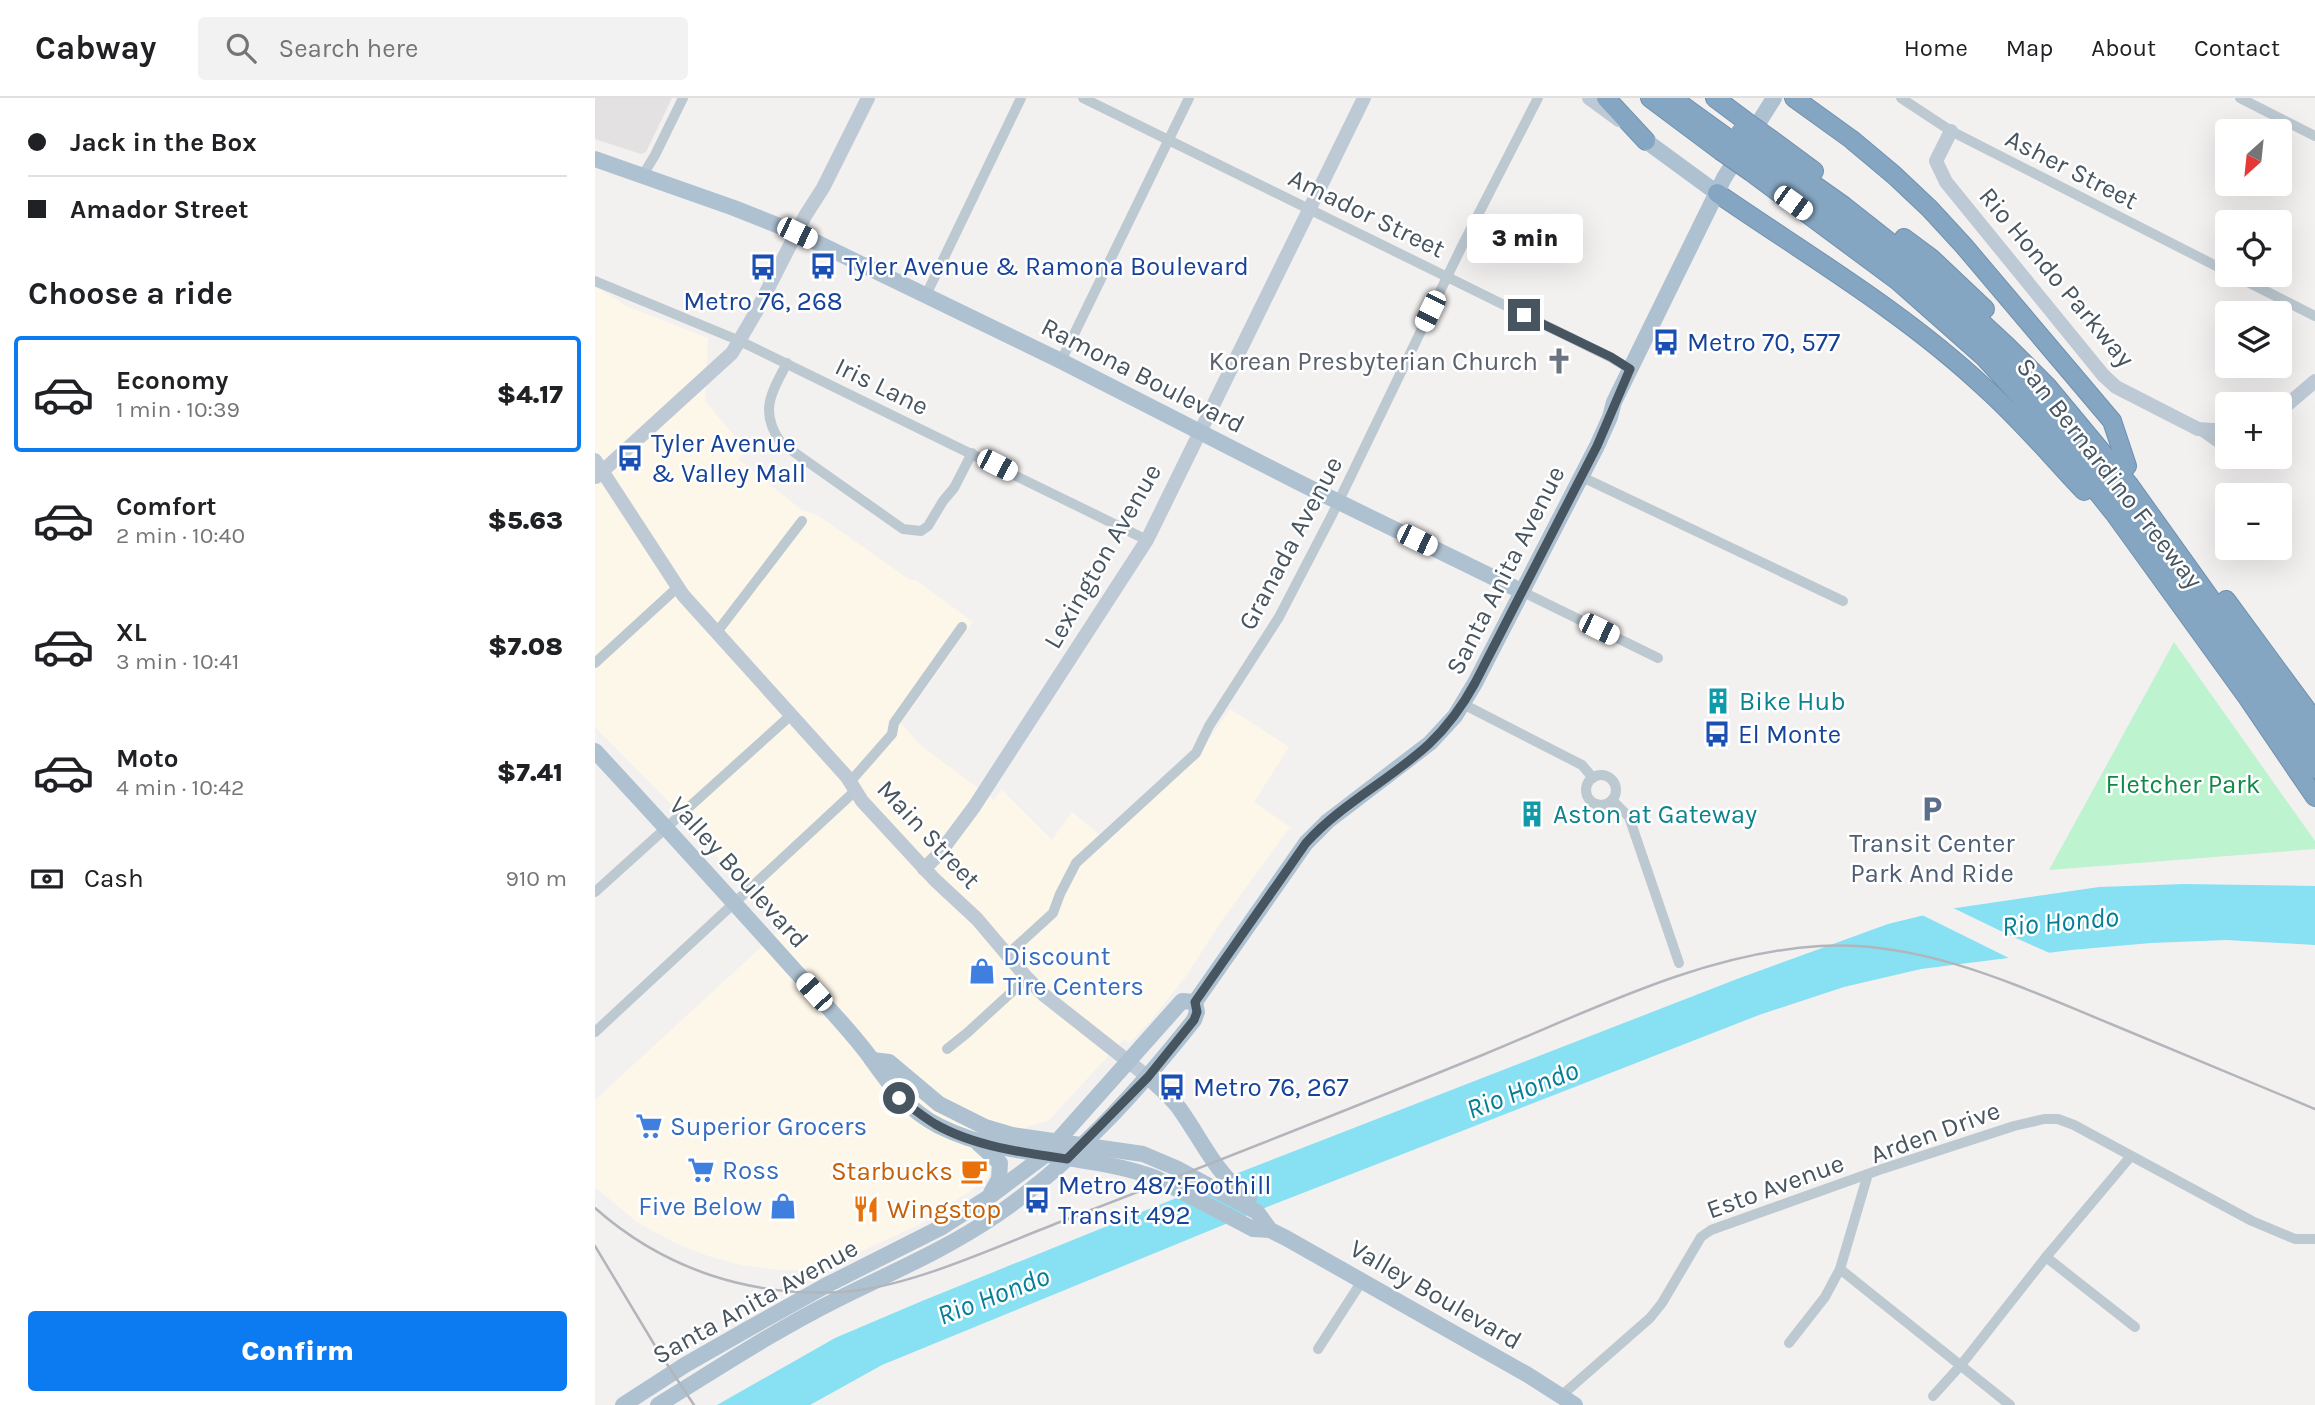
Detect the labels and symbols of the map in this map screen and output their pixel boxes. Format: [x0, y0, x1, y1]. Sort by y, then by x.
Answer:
north arrow [2215, 119, 2293, 196]
street label: Asher Street [2000, 123, 2143, 216]
street label: Amador Street [1284, 162, 1450, 265]
street label: Rio Hondo Parkway [1972, 181, 2141, 374]
car [1770, 182, 1817, 224]
car [774, 214, 821, 252]
callout: 3 min [1466, 214, 1582, 262]
bus stop icon: Tyler Avenue & Ramona Boulevard [808, 251, 838, 281]
place label: Tyler Avenue & Ramona Boulevard [844, 251, 1249, 282]
bus stop icon: Metro 76, 268 [748, 252, 778, 282]
place label: Metro 76, 268 [683, 286, 843, 317]
car [1412, 288, 1449, 334]
route end [1508, 299, 1540, 331]
street label: Ramona Boulevard [1036, 311, 1250, 440]
bus stop icon: Metro 70, 577 [1651, 327, 1681, 357]
place label: Metro 70, 577 [1687, 327, 1840, 358]
place label: Korean Presbyterian Church [1208, 346, 1538, 377]
church icon: Korean Presbyterian Church [1544, 346, 1574, 376]
street label: Iris Lane [830, 351, 933, 422]
street label: San Bernardino Freeway [2010, 352, 2209, 595]
place label: Tyler Avenue & Valley Mall [651, 428, 806, 489]
bus stop icon: Tyler Avenue & Valley Mall [615, 443, 645, 473]
car [974, 446, 1021, 484]
street label: Granada Avenue [1232, 451, 1349, 635]
street label: Lexington Avenue [1037, 458, 1168, 654]
street label: Santa Anita Avenue [1439, 461, 1572, 680]
car [1394, 521, 1441, 559]
car [1576, 610, 1623, 648]
building icon: Bike Hub [1703, 686, 1733, 716]
place label: Bike Hub [1739, 686, 1846, 717]
bus stop icon: El Monte [1702, 719, 1732, 749]
place label: El Monte [1738, 719, 1841, 750]
park label: Fletcher Park [2106, 769, 2260, 800]
street label: Main Street [870, 774, 987, 895]
street label: Valley Boulevard [662, 790, 815, 955]
parking icon: Transit Center Park And Ride [1917, 794, 1947, 824]
building icon: Aston at Gateway [1517, 799, 1547, 829]
place label: Aston at Gateway [1553, 799, 1757, 830]
place label: Transit Center Park And Ride [1849, 828, 2015, 889]
water label: Rio Hondo [2000, 900, 2120, 943]
place label: Discount Tire Centers [1003, 941, 1144, 1002]
shop icon: Discount Tire Centers [967, 956, 997, 986]
car [793, 969, 836, 1015]
water label: Rio Hondo [1462, 1053, 1583, 1126]
bus stop icon: Metro 76, 267 [1157, 1072, 1187, 1102]
place label: Metro 76, 267 [1193, 1072, 1349, 1103]
route start [883, 1082, 915, 1114]
street label: Arden Drive [1866, 1095, 2004, 1170]
supermarket icon: Superior Grocers [634, 1111, 664, 1141]
place label: Superior Grocers [670, 1111, 867, 1142]
street label: Esto Avenue [1702, 1147, 1848, 1226]
supermarket icon: Ross [686, 1155, 716, 1185]
place label: Ross [722, 1155, 779, 1186]
place label: Starbucks [831, 1156, 953, 1187]
cafe icon: Starbucks [959, 1156, 989, 1186]
place label: Metro 487;Foothill Transit 492 [1058, 1170, 1272, 1231]
bus stop icon: Metro 487;Foothill Transit 492 [1022, 1185, 1052, 1215]
place label: Five Below [638, 1191, 762, 1222]
shop icon: Five Below [768, 1191, 798, 1221]
restaurant icon: Wingstop [851, 1194, 881, 1224]
place label: Wingstop [887, 1194, 1001, 1225]
street label: Santa Anita Avenue [647, 1232, 863, 1371]
street label: Valley Boulevard [1344, 1233, 1527, 1356]
water label: Rio Hondo [933, 1259, 1054, 1332]

